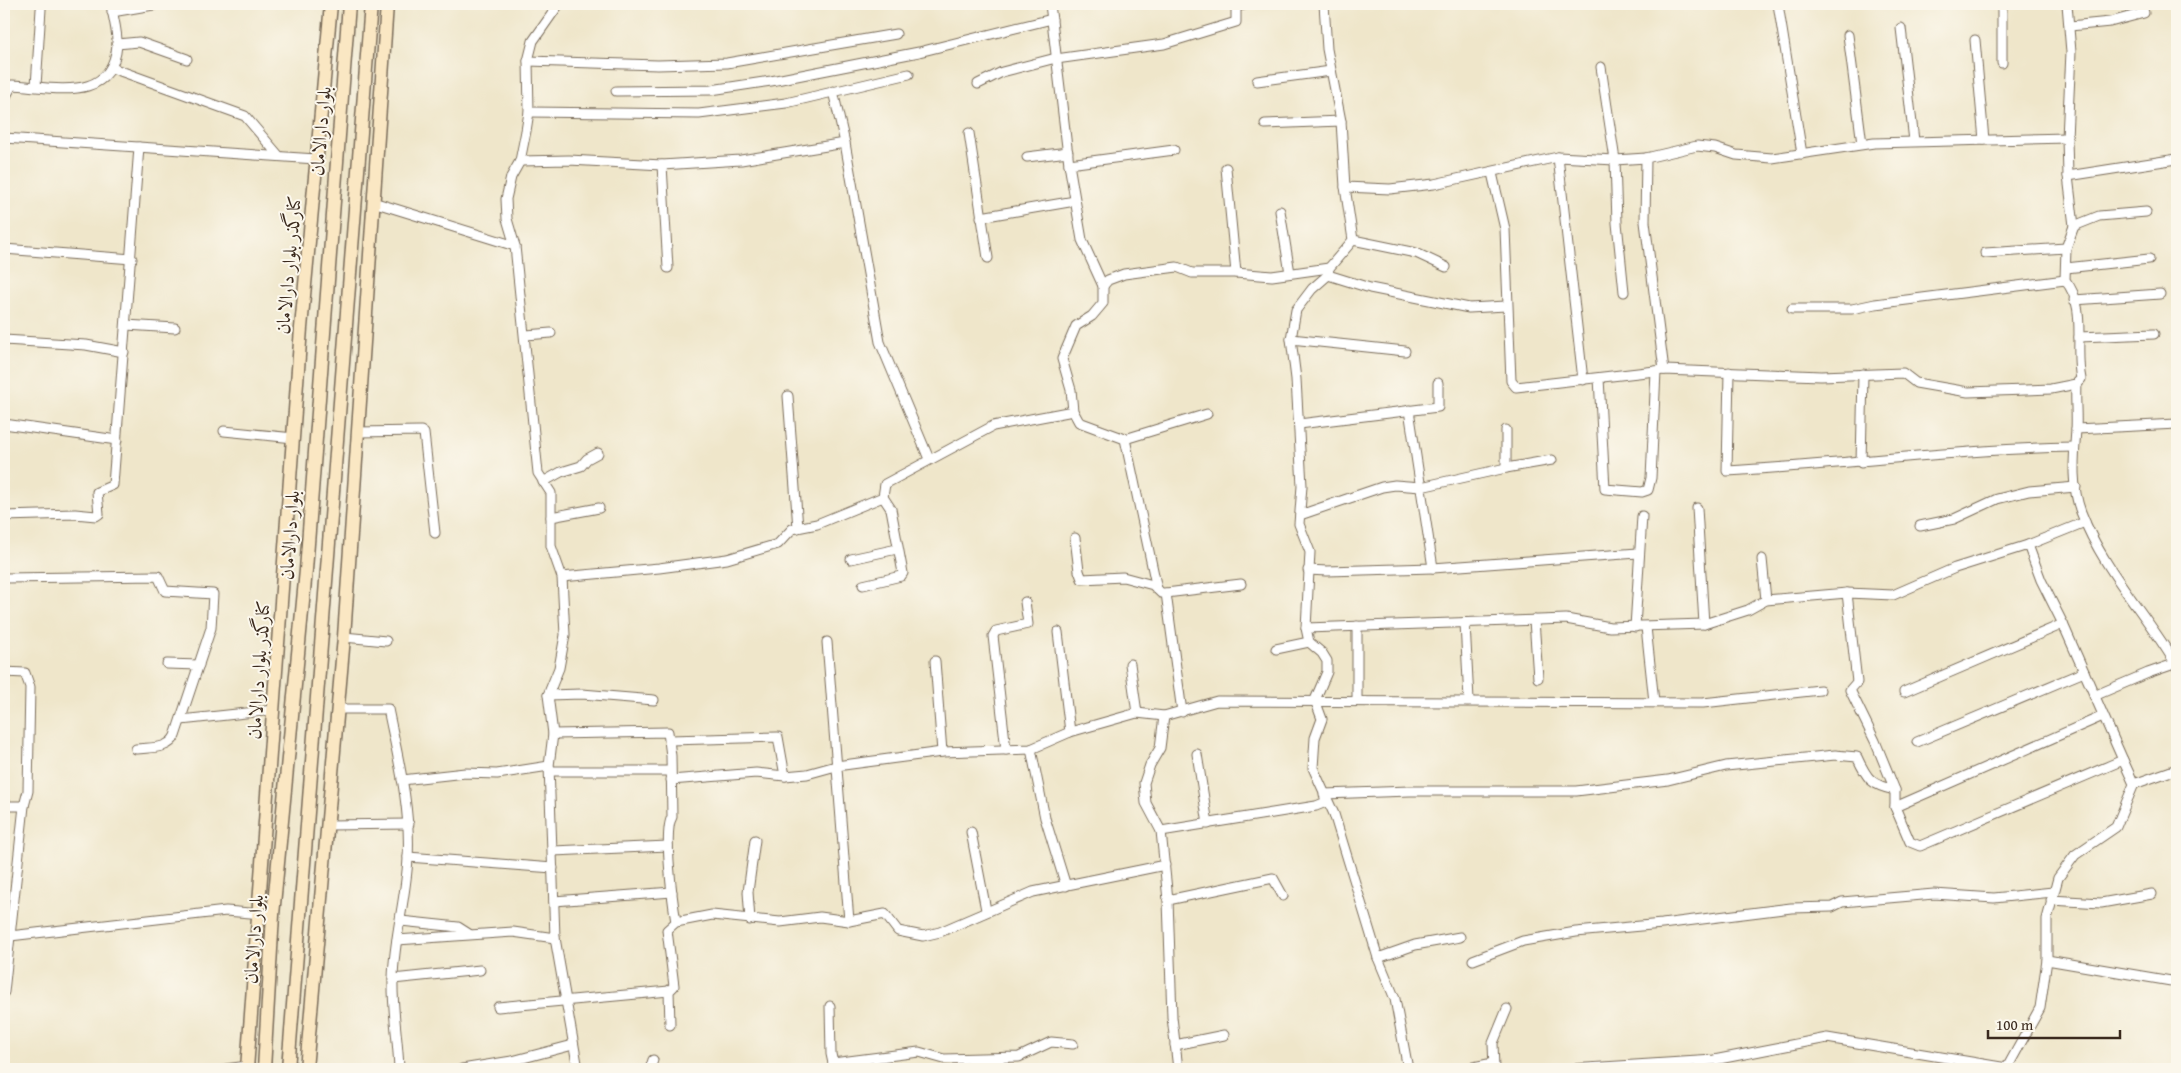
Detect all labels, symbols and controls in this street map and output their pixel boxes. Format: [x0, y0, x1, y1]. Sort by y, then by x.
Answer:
street label: بلوار دارالامان [302, 85, 338, 177]
street label: کنارگذر بلوار دارالامان [268, 195, 308, 335]
street label: بلوار دارالامان [272, 489, 306, 581]
street label: کنارگذر بلوار دارالامان [239, 600, 277, 740]
street label: بلوار دارالامان [236, 893, 270, 985]
scale bar [1988, 1008, 2121, 1040]
text: 100 m [1996, 1014, 2034, 1035]

